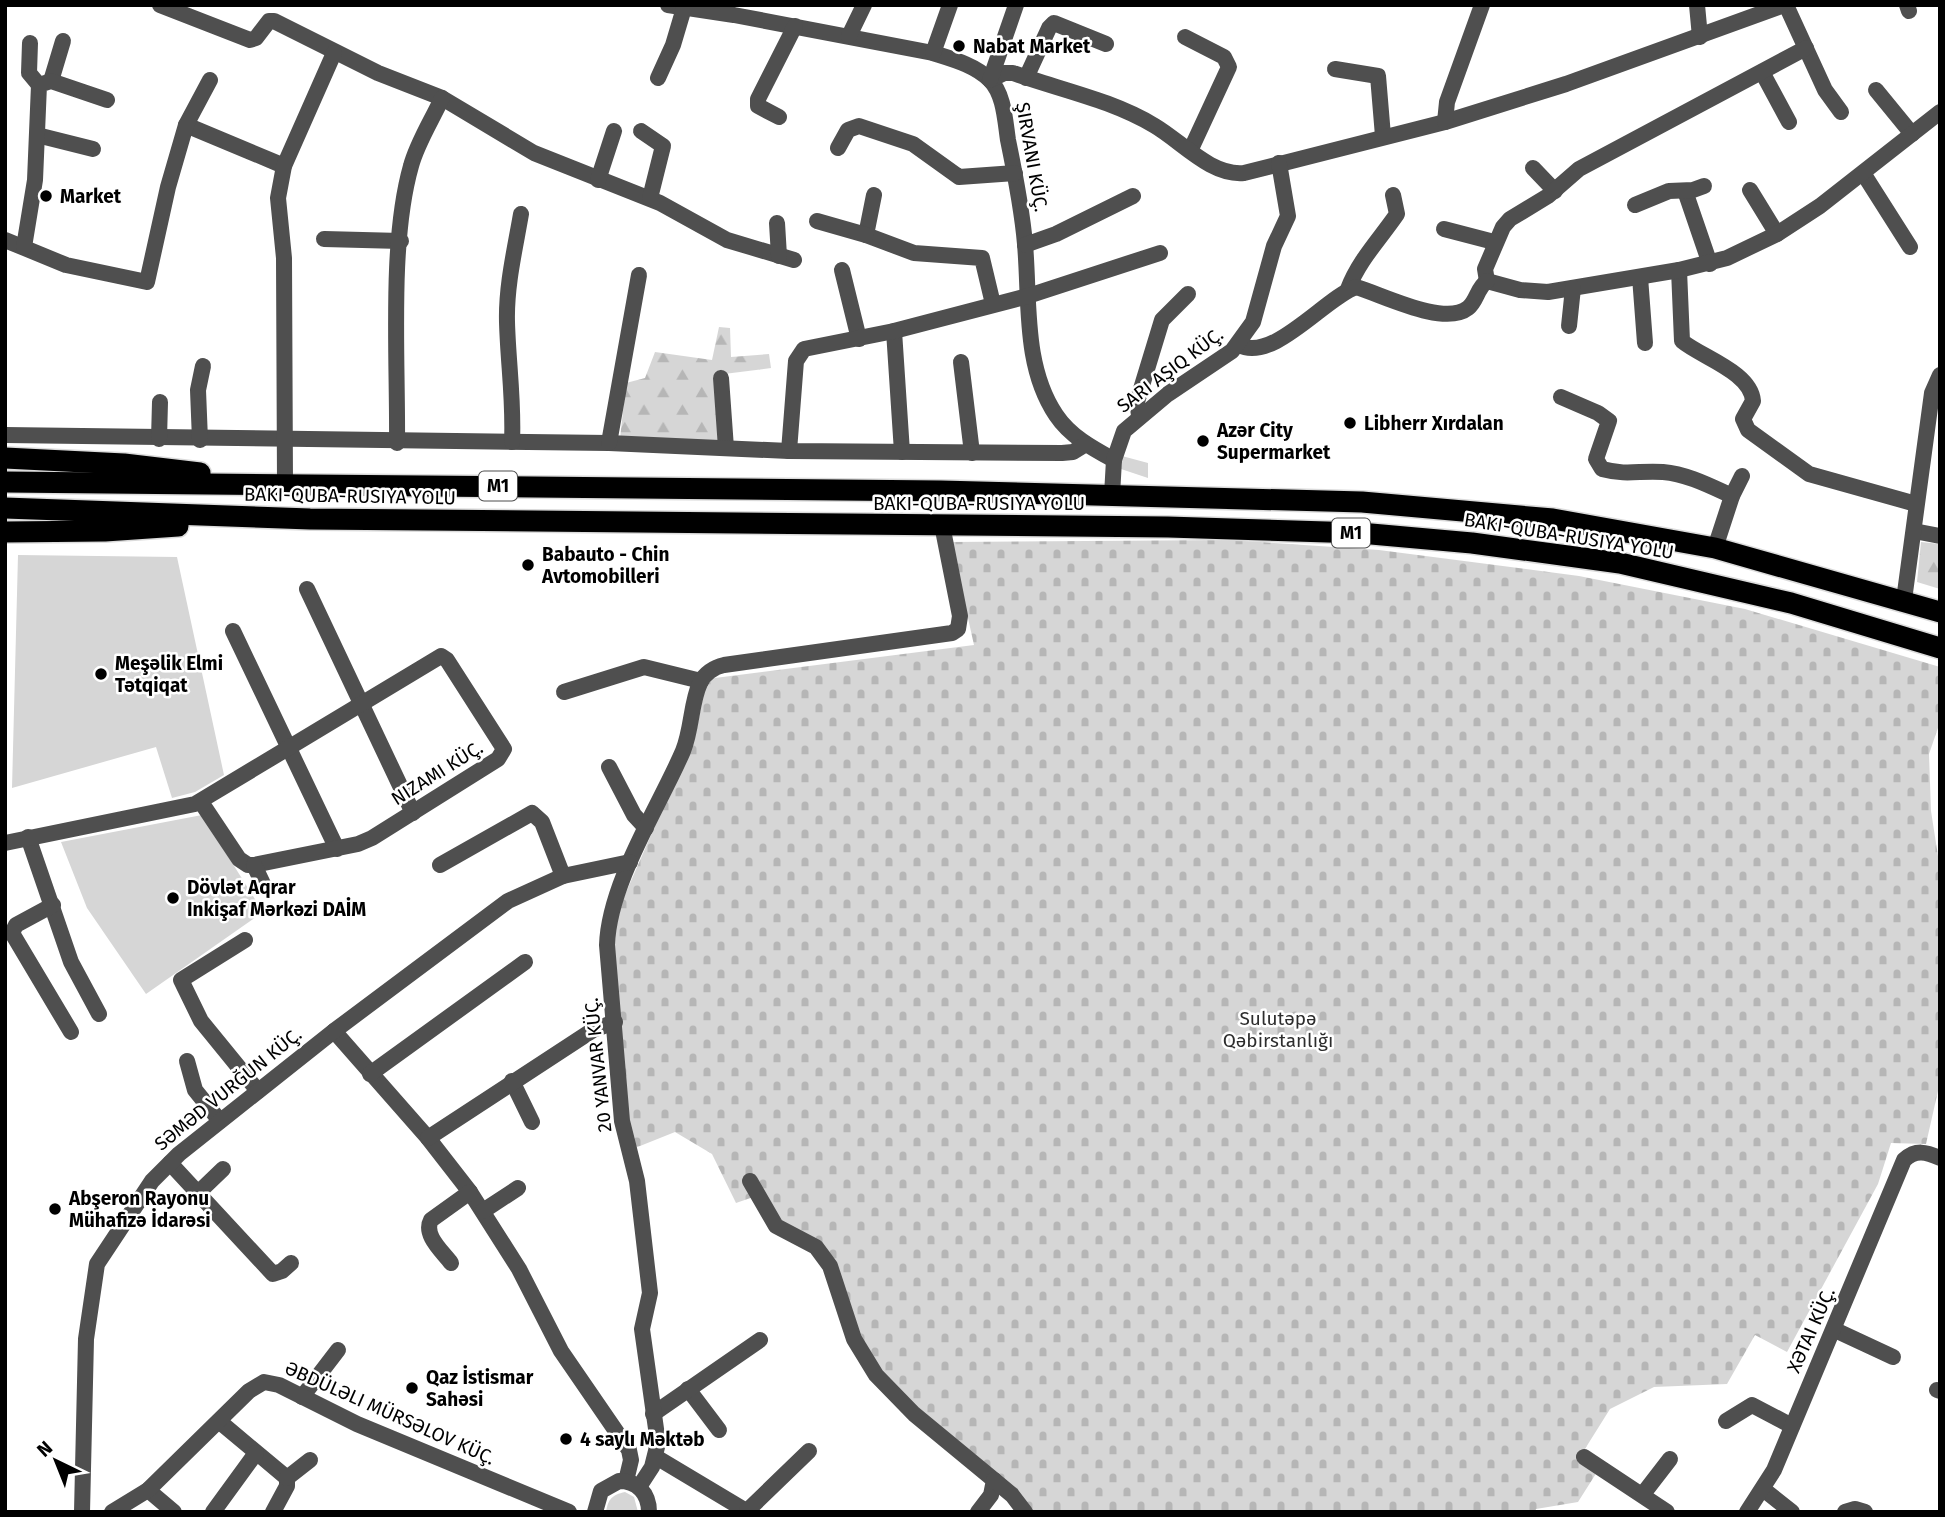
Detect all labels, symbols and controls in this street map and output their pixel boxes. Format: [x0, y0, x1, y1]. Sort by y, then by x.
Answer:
place label: Nabat Market [973, 35, 1091, 58]
marker: Nabat Market [951, 38, 967, 54]
street label: ŞIRVANI KÜÇ. [1011, 100, 1053, 214]
place label: Market [60, 185, 122, 208]
marker: Market [38, 188, 54, 204]
street label: SARI AŞIQ KÜÇ. [1112, 323, 1228, 417]
place label: Libherr Xırdalan [1364, 412, 1504, 435]
marker: Libherr Xırdalan [1342, 415, 1358, 431]
place label: Azər City Supermarket [1216, 419, 1331, 464]
marker: Azər City Supermarket [1195, 433, 1211, 449]
road number: M1 [479, 472, 517, 500]
street label: BAKI-QUBA-RUSIYA YOLU [244, 483, 456, 509]
street label: BAKI-QUBA-RUSIYA YOLU [873, 492, 1085, 515]
street label: BAKI-QUBA-RUSIYA YOLU [1462, 508, 1676, 564]
road number: M1 [1332, 518, 1370, 548]
place label: Babauto - Chin Avtomobilleri [541, 543, 669, 588]
marker: Babauto - Chin Avtomobilleri [520, 557, 536, 573]
place label: Meşəlik Elmi Tətqiqat [115, 652, 223, 697]
marker: Meşəlik Elmi Tətqiqat [93, 666, 109, 682]
street label: NIZAMI KÜÇ. [387, 736, 487, 810]
place label: Dövlət Aqrar Inkişaf Mərkəzi DAİM [187, 876, 366, 921]
marker: Dövlət Aqrar Inkişaf Mərkəzi DAİM [165, 890, 181, 906]
street label: 20 YANVAR KÜÇ. [580, 997, 616, 1133]
park label: Sulutəpə Qəbirstanlığı [1223, 1007, 1333, 1052]
street label: SƏMƏD VURĞUN KÜÇ. [150, 1023, 306, 1155]
place label: Abşeron Rayonu Mühafizə İdarəsi [68, 1187, 211, 1232]
marker: Abşeron Rayonu Mühafizə İdarəsi [47, 1201, 63, 1217]
street label: XƏTAI KÜÇ. [1782, 1284, 1840, 1376]
street label: ƏBDÜLƏLI MÜRSƏLOV KÜÇ. [282, 1356, 498, 1470]
place label: Qaz İstismar Sahəsi [426, 1365, 534, 1411]
marker: Qaz İstismar Sahəsi [404, 1380, 420, 1396]
north arrow [21, 1426, 91, 1496]
place label: 4 saylı Məktəb [580, 1428, 705, 1451]
marker: 4 saylı Məktəb [558, 1431, 574, 1447]
text: N [32, 1436, 57, 1462]

